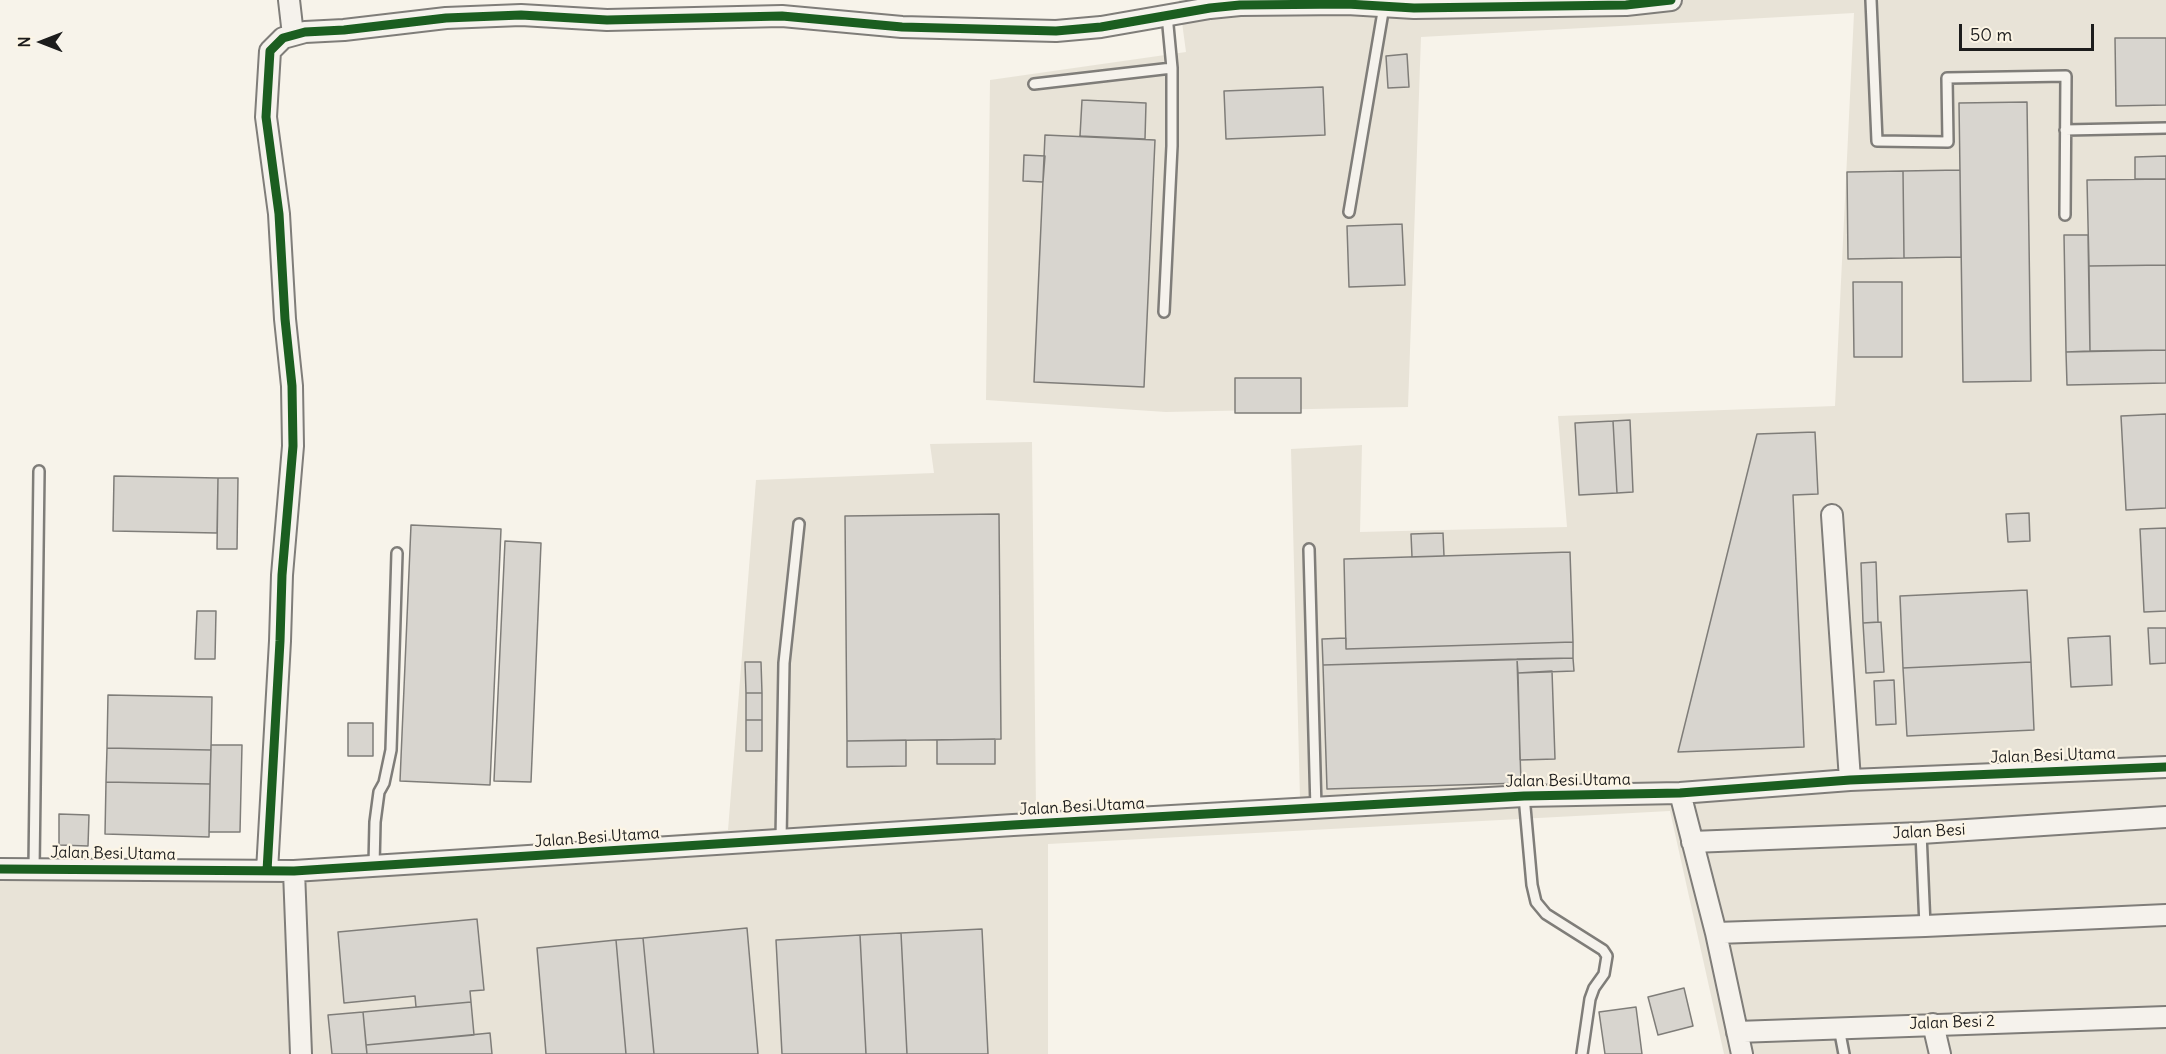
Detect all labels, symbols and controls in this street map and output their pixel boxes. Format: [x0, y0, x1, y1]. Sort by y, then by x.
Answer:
north arrow [12, 12, 72, 72]
scale bar [1962, 12, 2097, 50]
text: 50 m [1970, 23, 2012, 46]
text: N [14, 36, 34, 48]
street label: Jalan Besi Utama [1990, 744, 2116, 768]
street label: Jalan Besi Utama [1505, 770, 1631, 792]
street label: Jalan Besi Utama [1019, 794, 1145, 820]
street label: Jalan Besi [1892, 821, 1966, 843]
street label: Jalan Besi Utama [534, 824, 660, 852]
street label: Jalan Besi Utama [50, 843, 176, 865]
street label: Jalan Besi 2 [1909, 1012, 1995, 1034]

